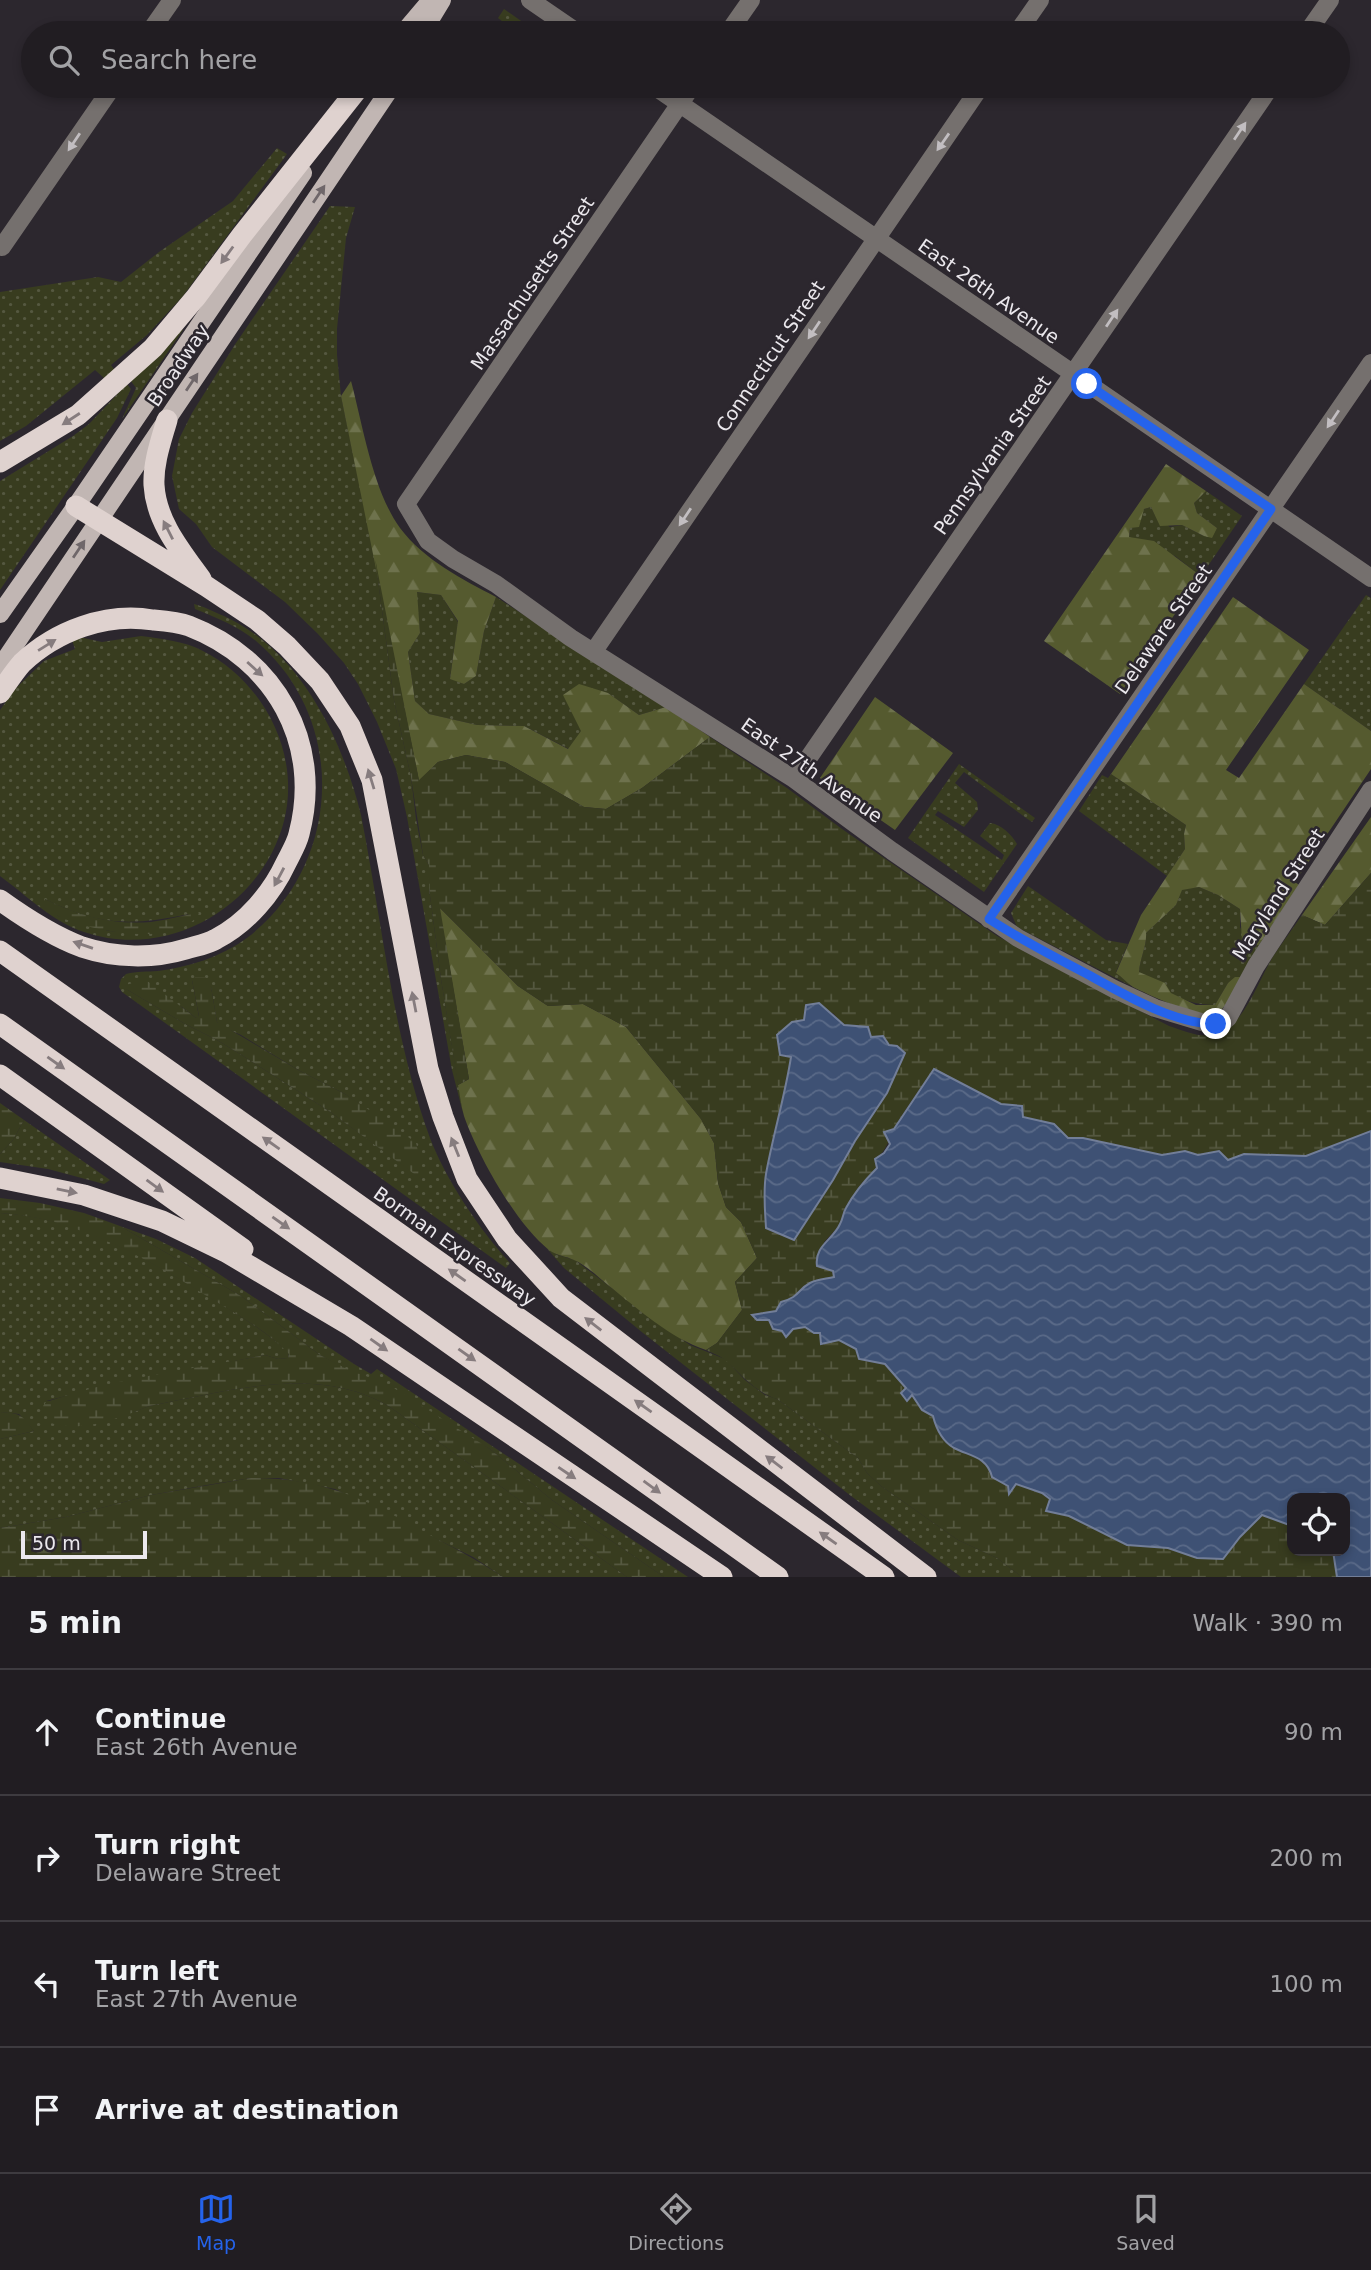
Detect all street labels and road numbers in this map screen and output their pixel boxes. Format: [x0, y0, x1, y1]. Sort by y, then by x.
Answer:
street label: Massachusetts Street [466, 192, 598, 374]
street label: East 26th Avenue [914, 234, 1064, 348]
street label: Connecticut Street [711, 276, 829, 436]
street label: Broadway [143, 320, 213, 410]
street label: Pennsylvania Street [929, 371, 1055, 539]
street label: Delaware Street [1110, 560, 1216, 698]
street label: East 27th Avenue [737, 713, 887, 827]
street label: Maryland Street [1227, 824, 1329, 964]
street label: Borman Expressway [370, 1182, 540, 1310]

